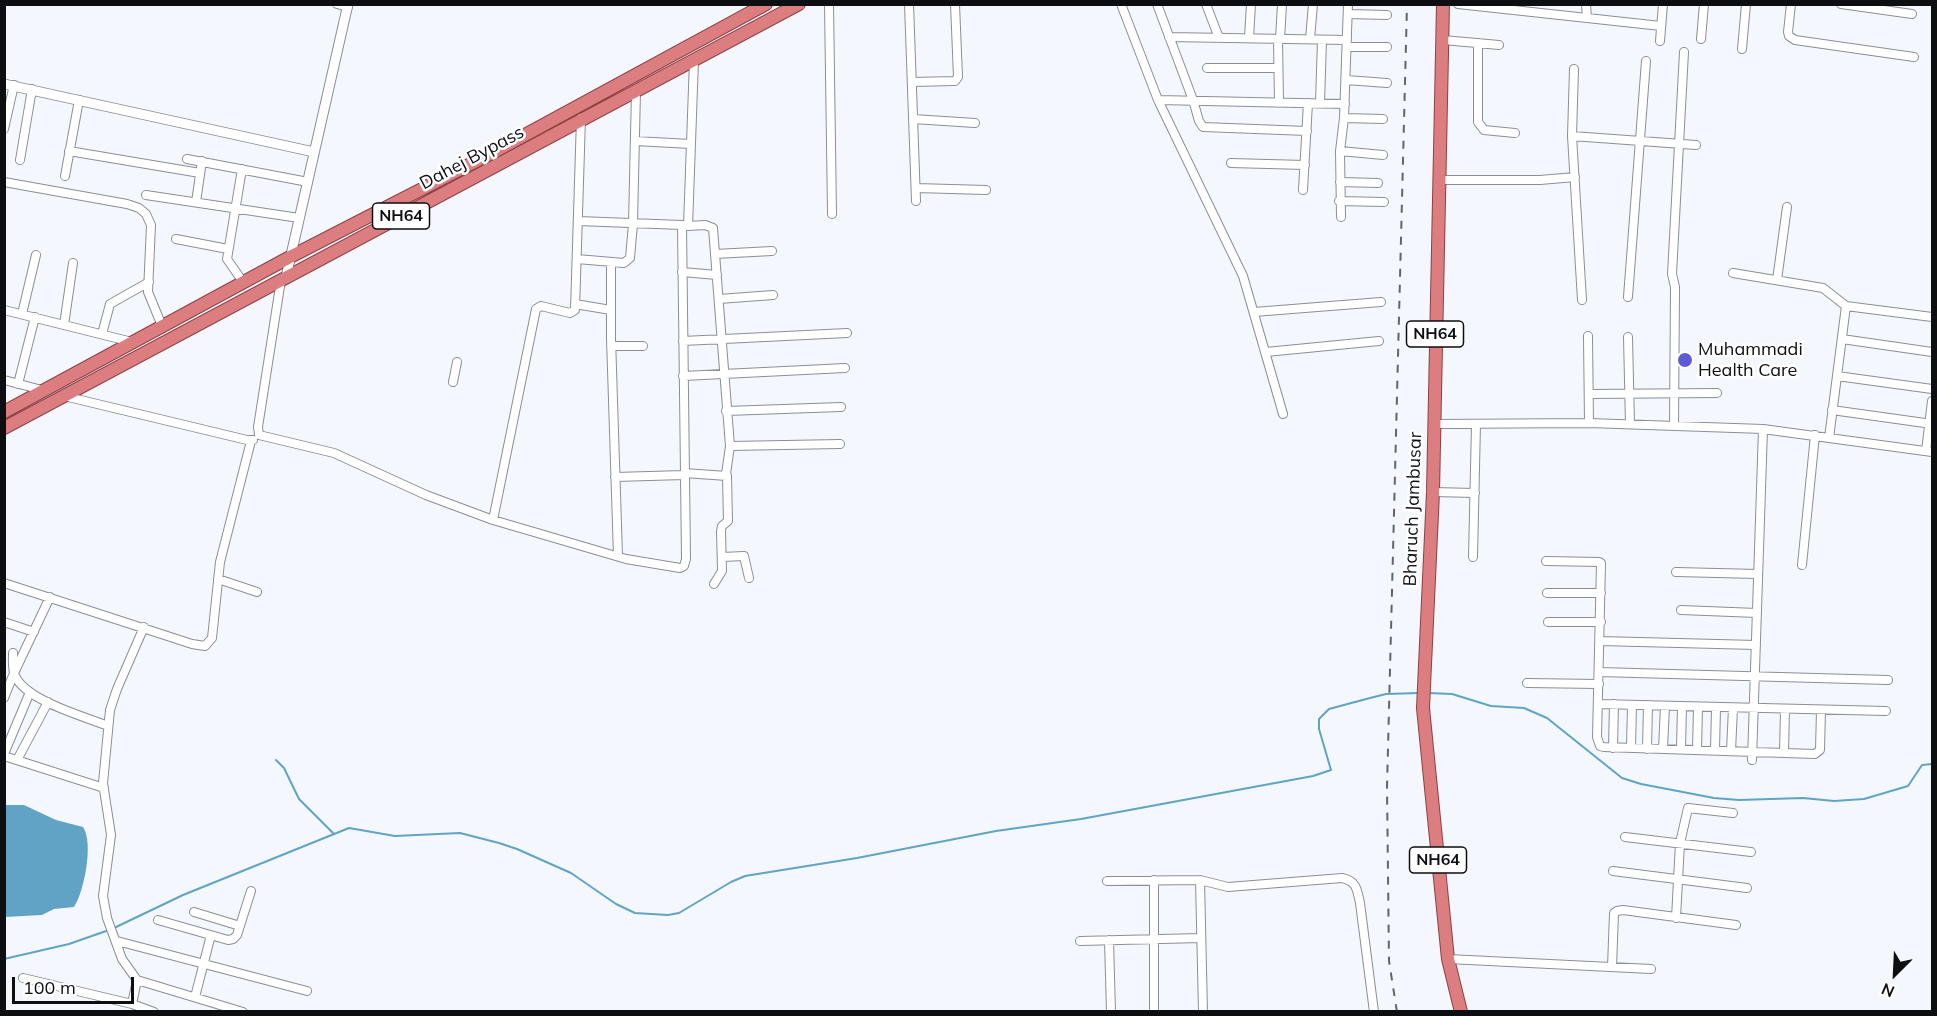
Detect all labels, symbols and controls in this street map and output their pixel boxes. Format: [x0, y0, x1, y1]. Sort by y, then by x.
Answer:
street label: Dahej Bypass [416, 122, 528, 194]
road number: NH64 [372, 203, 430, 229]
road number: NH64 [1406, 321, 1464, 347]
place label: Muhammadi Health Care [1698, 339, 1803, 382]
marker: Muhammadi Health Care [1676, 351, 1694, 369]
street label: Bharuch Jambusar [1400, 431, 1426, 587]
road number: NH64 [1410, 847, 1466, 873]
north arrow [1865, 944, 1925, 1004]
scale bar [15, 965, 136, 1003]
text: 100 m [23, 976, 76, 999]
text: N [1878, 979, 1897, 1002]

